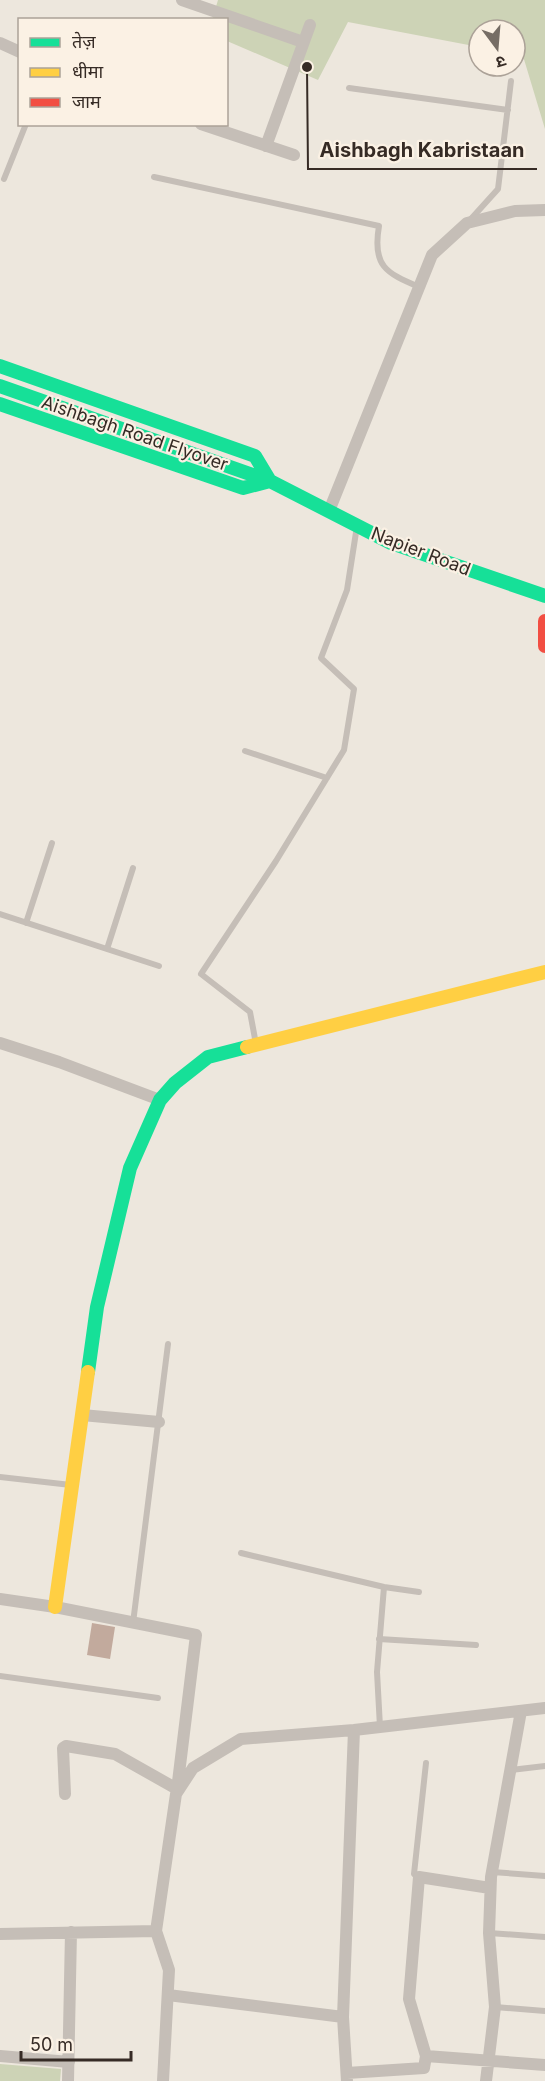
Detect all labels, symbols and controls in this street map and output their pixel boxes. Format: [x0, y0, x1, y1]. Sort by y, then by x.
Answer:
legend [18, 18, 228, 126]
north arrow [467, 18, 527, 78]
text: तेज़ [72, 31, 96, 52]
text: उ [493, 52, 508, 73]
text: धीमा [72, 61, 103, 82]
text: जाम [72, 91, 102, 112]
callout: Aishbagh Kabristaan [308, 131, 537, 169]
text: Aishbagh Kabristaan [320, 138, 524, 162]
street label: Aishbagh Road Flyover [39, 391, 231, 475]
street label: Napier Road [368, 522, 474, 580]
scale bar [21, 2024, 130, 2062]
text: 50 m [30, 2034, 73, 2055]

